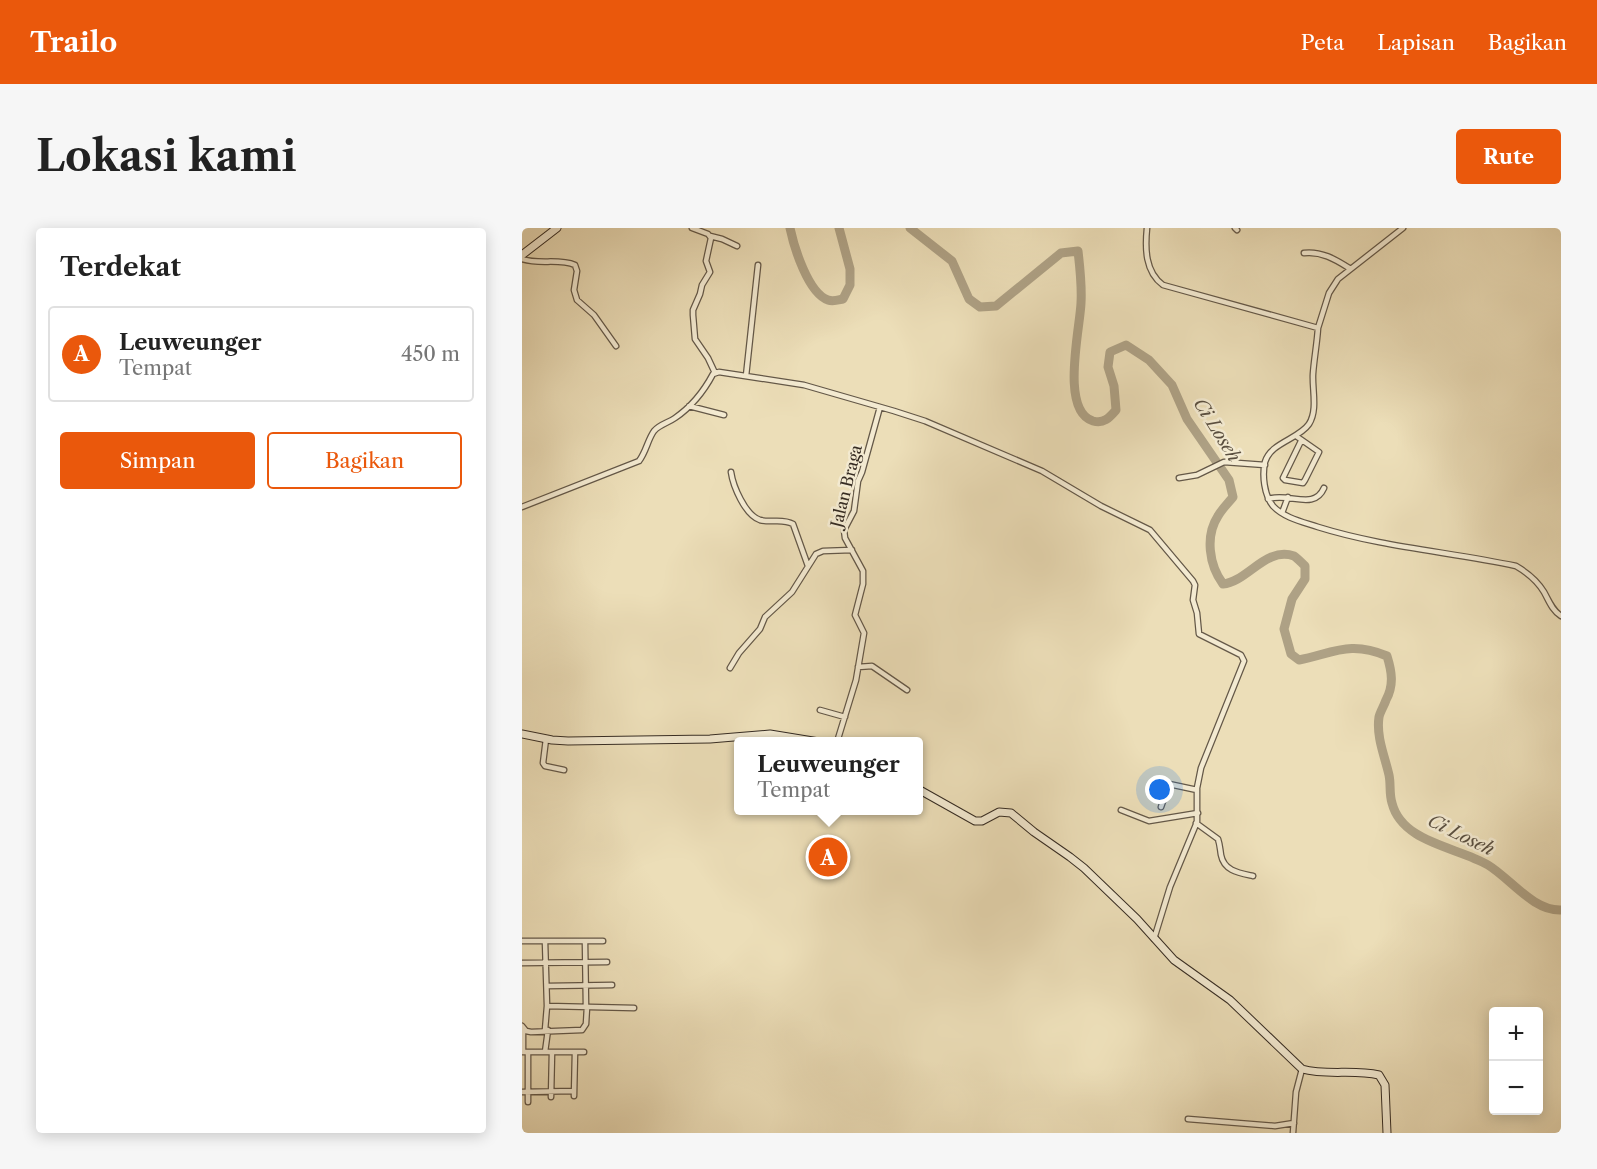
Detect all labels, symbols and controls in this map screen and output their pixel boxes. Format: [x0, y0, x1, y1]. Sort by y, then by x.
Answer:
text: Trailo [30, 25, 117, 59]
text: Peta [1301, 30, 1344, 55]
text: Lapisan [1377, 30, 1455, 55]
text: Bagikan [1488, 30, 1567, 55]
button: Rute [1456, 129, 1561, 184]
text: Lokasi kami [36, 130, 297, 182]
text: Terdekat [60, 251, 181, 283]
text: Leuweunger [119, 329, 261, 356]
text: A [74, 342, 89, 366]
text: 450 m [401, 342, 460, 366]
text: Tempat [119, 356, 192, 380]
water label: Ci Loseh [1189, 394, 1245, 466]
button: Simpan [60, 432, 255, 489]
button: Bagikan [267, 432, 462, 489]
street label: Jalan Braga [825, 442, 866, 532]
popup [734, 737, 923, 815]
text: Leuweunger [757, 751, 900, 778]
your location [1145, 775, 1174, 804]
text: Tempat [757, 778, 830, 802]
water label: Ci Loseh [1424, 810, 1498, 860]
pin: A [808, 834, 848, 880]
map controls [1489, 1007, 1543, 1115]
button: + [1489, 1007, 1543, 1061]
button: − [1489, 1061, 1543, 1115]

